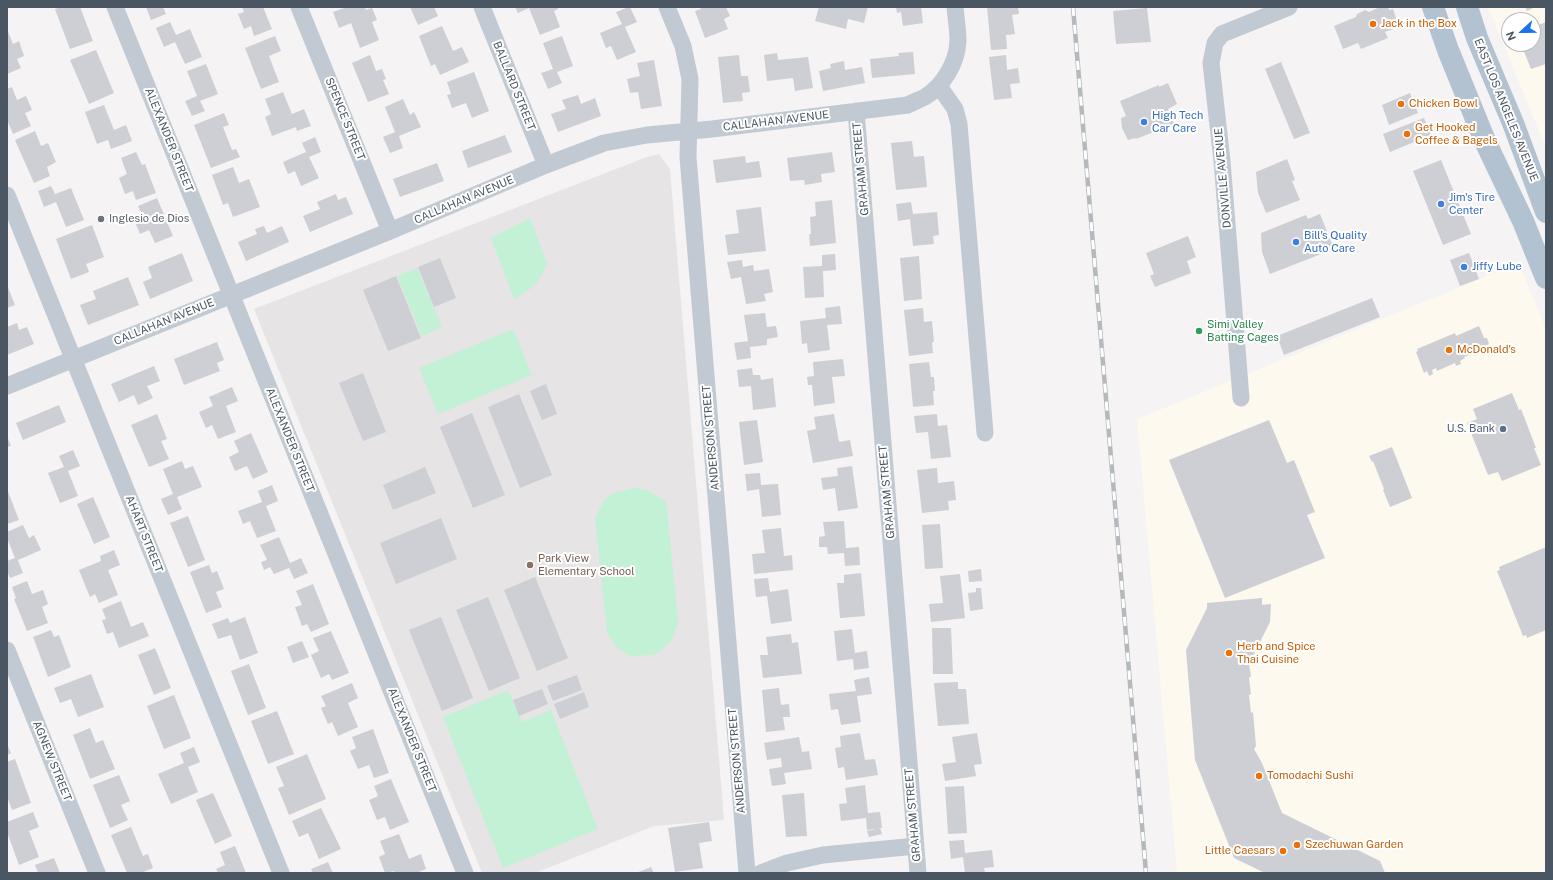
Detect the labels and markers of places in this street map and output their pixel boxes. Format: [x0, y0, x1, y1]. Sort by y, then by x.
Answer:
place label: Jack in the Box [1381, 17, 1457, 31]
marker: Jack in the Box [1368, 19, 1378, 29]
place label: Chicken Bowl [1409, 97, 1478, 111]
marker: Chicken Bowl [1396, 99, 1406, 109]
place label: High Tech Car Care [1152, 109, 1203, 135]
marker: High Tech Car Care [1139, 117, 1149, 127]
place label: Get Hooked Coffee & Bagels [1415, 121, 1498, 147]
marker: Get Hooked Coffee & Bagels [1402, 129, 1412, 139]
place label: Jim's Tire Center [1449, 191, 1495, 217]
marker: Jim's Tire Center [1436, 199, 1446, 209]
place label: Inglesio de Dios [109, 212, 189, 226]
marker: Inglesio de Dios [96, 214, 106, 224]
place label: Bill's Quality Auto Care [1304, 229, 1367, 255]
marker: Bill's Quality Auto Care [1291, 237, 1301, 247]
place label: Jiffy Lube [1472, 260, 1522, 274]
marker: Jiffy Lube [1459, 262, 1469, 272]
place label: Simi Valley Batting Cages [1207, 318, 1279, 344]
marker: Simi Valley Batting Cages [1194, 326, 1204, 336]
place label: McDonald's [1457, 343, 1516, 357]
marker: McDonald's [1444, 345, 1454, 355]
place label: U.S. Bank [1447, 422, 1495, 436]
marker: U.S. Bank [1498, 424, 1508, 434]
place label: Park View Elementary School [538, 552, 635, 578]
marker: Park View Elementary School [525, 560, 535, 570]
place label: Herb and Spice Thai Cuisine [1237, 640, 1316, 666]
marker: Herb and Spice Thai Cuisine [1224, 648, 1234, 658]
place label: Tomodachi Sushi [1267, 769, 1353, 783]
marker: Tomodachi Sushi [1254, 771, 1264, 781]
place label: Szechuwan Garden [1305, 838, 1403, 852]
marker: Szechuwan Garden [1292, 840, 1302, 850]
place label: Little Caesars [1205, 844, 1275, 858]
marker: Little Caesars [1278, 846, 1288, 856]

